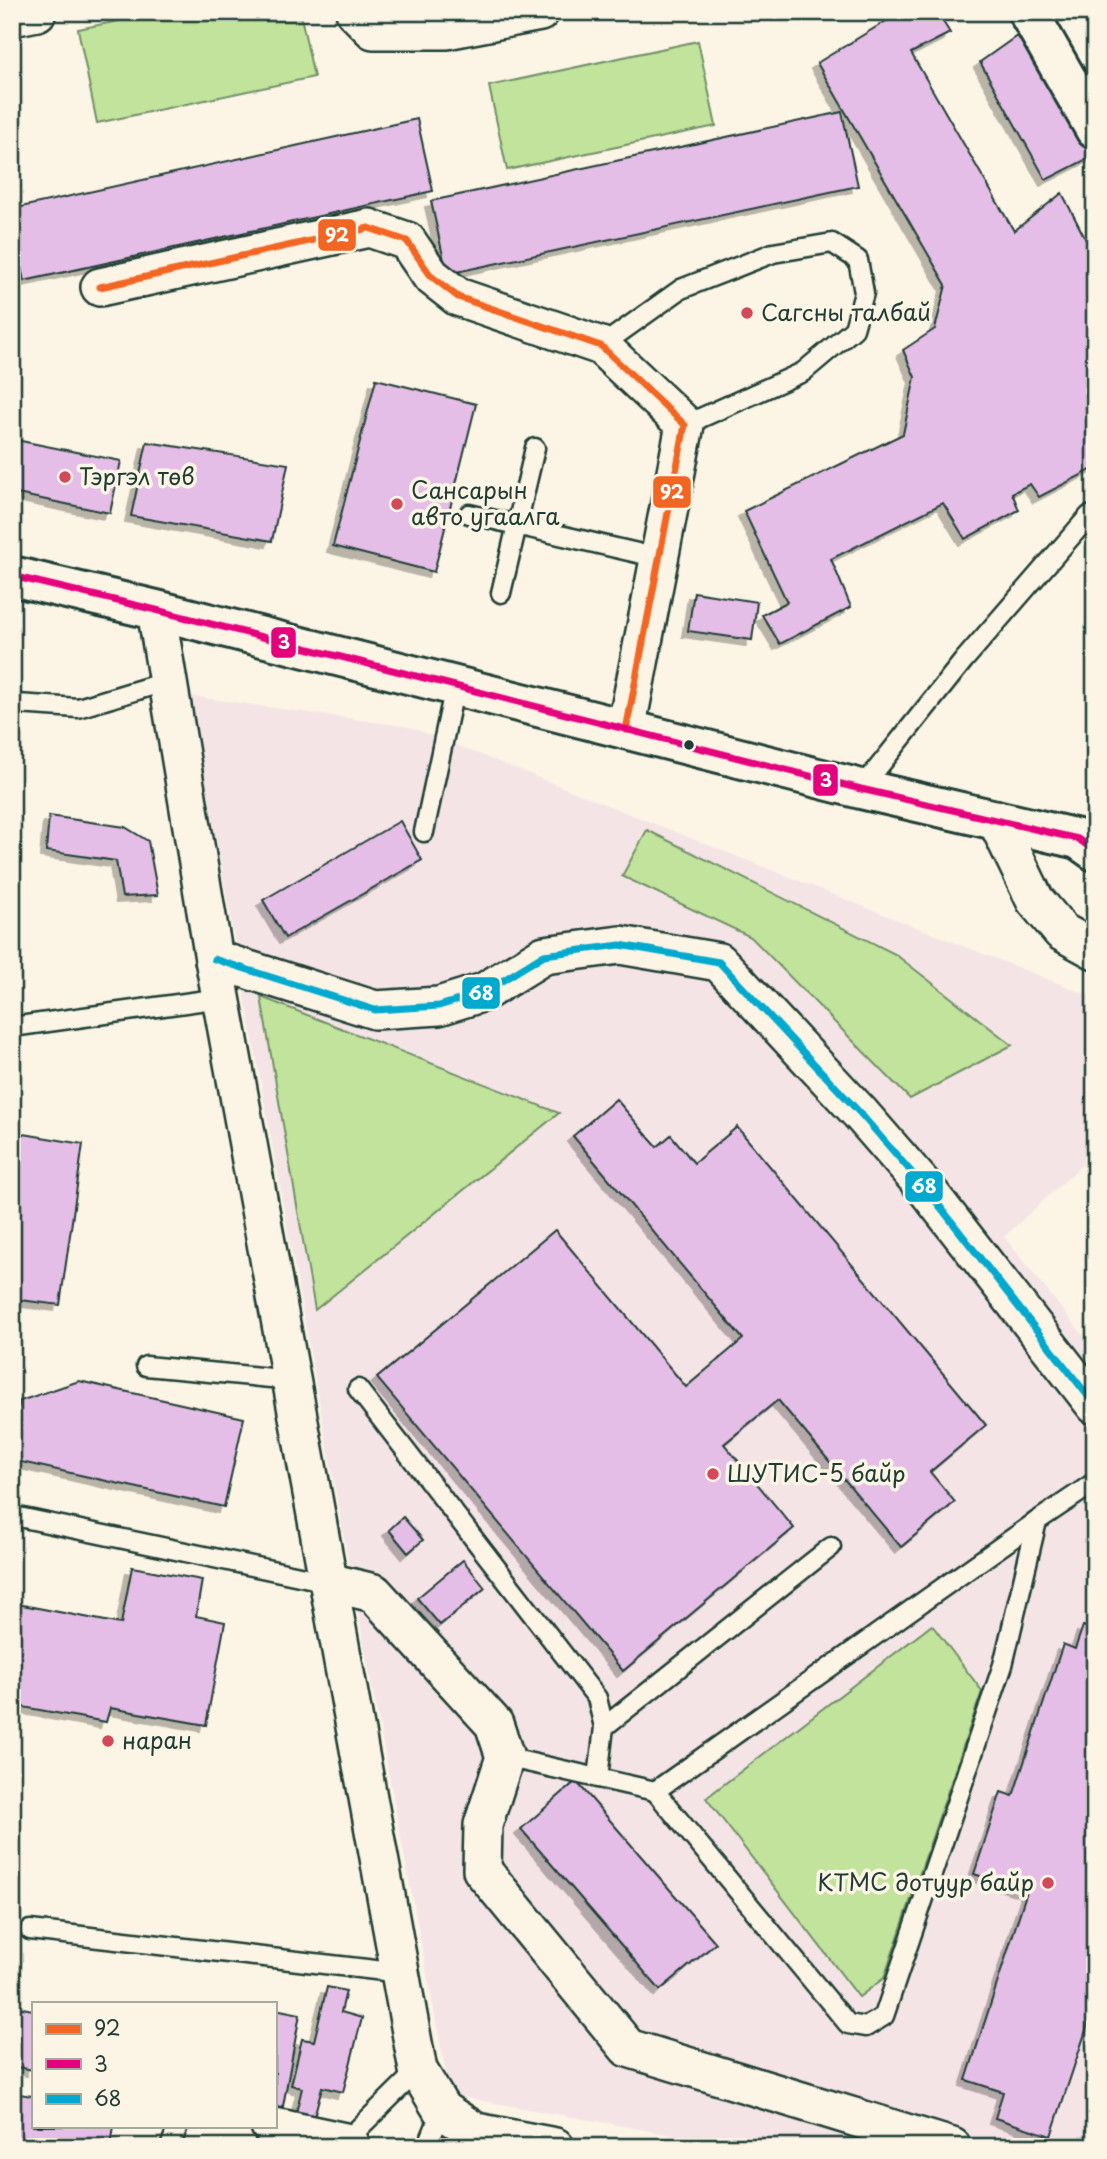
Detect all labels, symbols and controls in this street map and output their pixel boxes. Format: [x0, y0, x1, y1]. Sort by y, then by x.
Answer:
line badge: 92 [317, 218, 357, 252]
text: 92 [325, 220, 349, 248]
place label: Сагсны талбай [761, 294, 931, 329]
marker: Сагсны талбай [739, 305, 755, 321]
place label: Тэргэл төв [79, 458, 195, 493]
marker: Тэргэл төв [57, 469, 73, 485]
place label: Cансарын авто угаалга [411, 472, 560, 533]
line badge: 92 [652, 475, 692, 509]
text: 92 [660, 477, 684, 505]
marker: Cансарын авто угаалга [389, 496, 405, 512]
line badge: 3 [270, 626, 297, 659]
text: 3 [278, 627, 290, 655]
unlabelled marker [682, 738, 696, 752]
line badge: 3 [812, 763, 839, 797]
text: 3 [820, 765, 832, 793]
line badge: 68 [461, 976, 501, 1010]
text: 68 [468, 978, 494, 1006]
line badge: 68 [904, 1170, 944, 1203]
text: 68 [911, 1171, 937, 1199]
place label: ШУТИС-5 байр [727, 1455, 906, 1490]
marker: ШУТИС-5 байр [705, 1466, 721, 1482]
place label: наран [122, 1722, 192, 1757]
marker: наран [100, 1733, 116, 1749]
place label: KTMC дотуур байр [817, 1864, 1034, 1899]
marker: KTMC дотуур байр [1040, 1875, 1056, 1891]
legend [32, 2002, 276, 2128]
text: 92 [94, 2011, 121, 2043]
text: 3 [94, 2047, 108, 2079]
text: 68 [94, 2081, 122, 2113]

